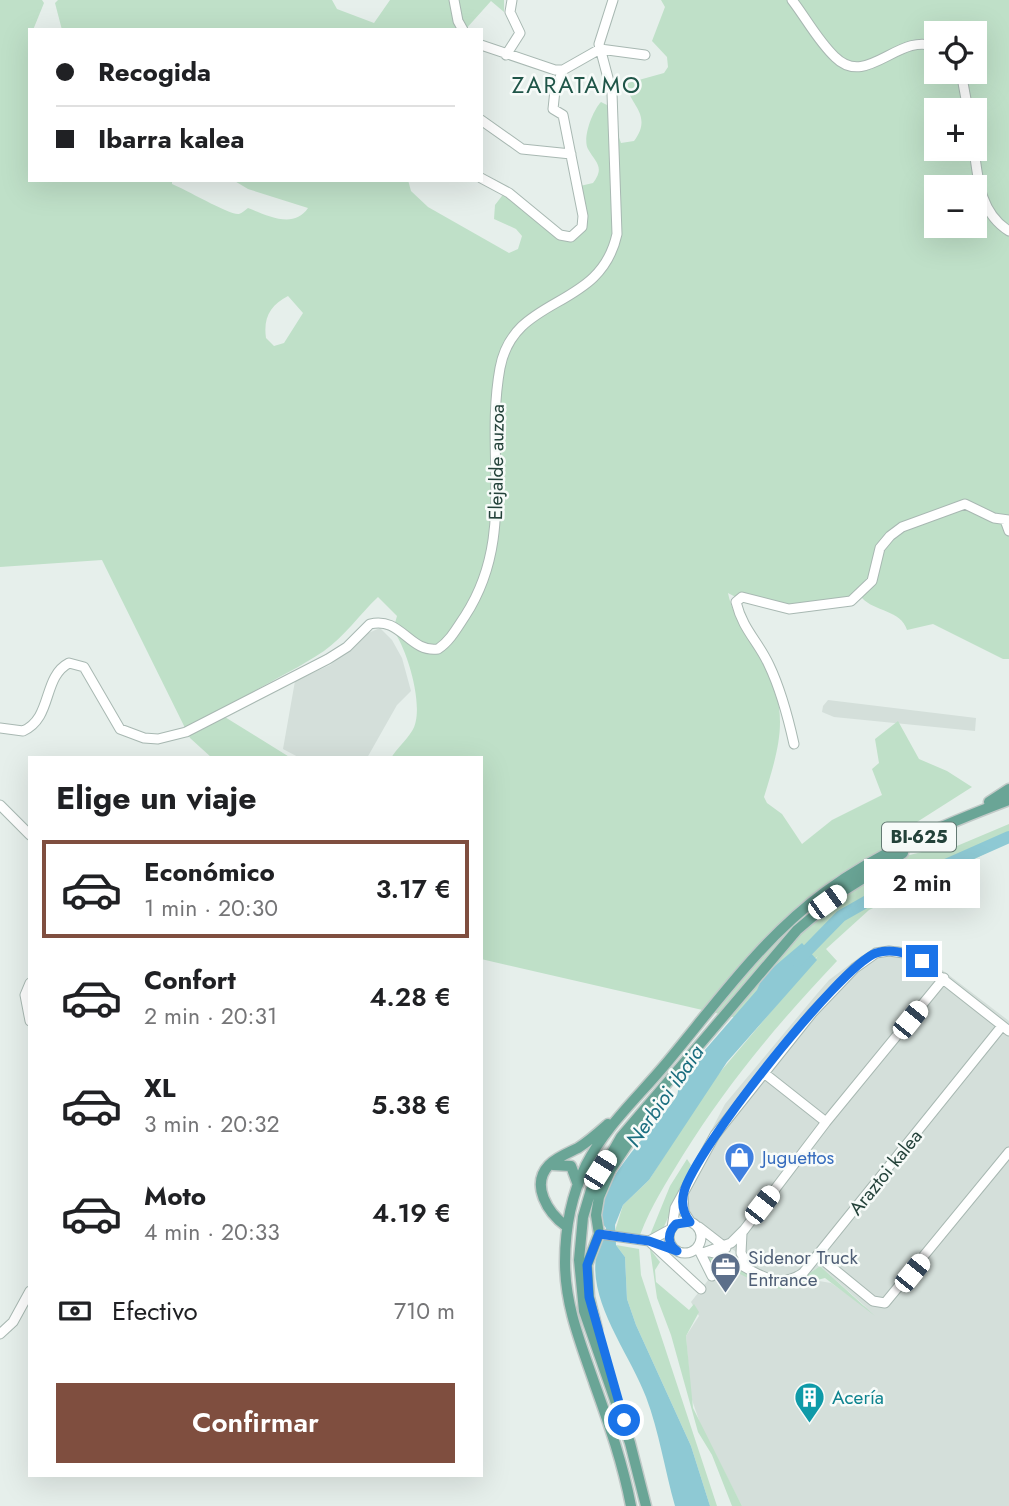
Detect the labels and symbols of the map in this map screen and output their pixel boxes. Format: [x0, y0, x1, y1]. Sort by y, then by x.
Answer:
district label: ZARATAMO [512, 68, 642, 102]
street label: Elejalde auzoa [482, 404, 511, 520]
road number: BI-625 [882, 822, 956, 852]
callout: 2 min [864, 860, 980, 908]
car [804, 881, 851, 923]
route end [906, 945, 938, 977]
car [889, 997, 932, 1043]
water label: Nerbioi ibaia [619, 1039, 711, 1153]
street label: Araztoi kalea [842, 1124, 928, 1221]
shop icon: Juguettos [722, 1140, 756, 1184]
place label: Juguettos [759, 1144, 835, 1171]
car [580, 1147, 621, 1193]
car [741, 1182, 784, 1228]
place label: Sidenor Truck Entrance [748, 1244, 858, 1293]
car [891, 1250, 934, 1296]
office icon: Sidenor Truck Entrance [708, 1251, 742, 1295]
building icon: Acería [792, 1380, 826, 1424]
place label: Acería [832, 1384, 884, 1411]
route start [608, 1404, 640, 1436]

